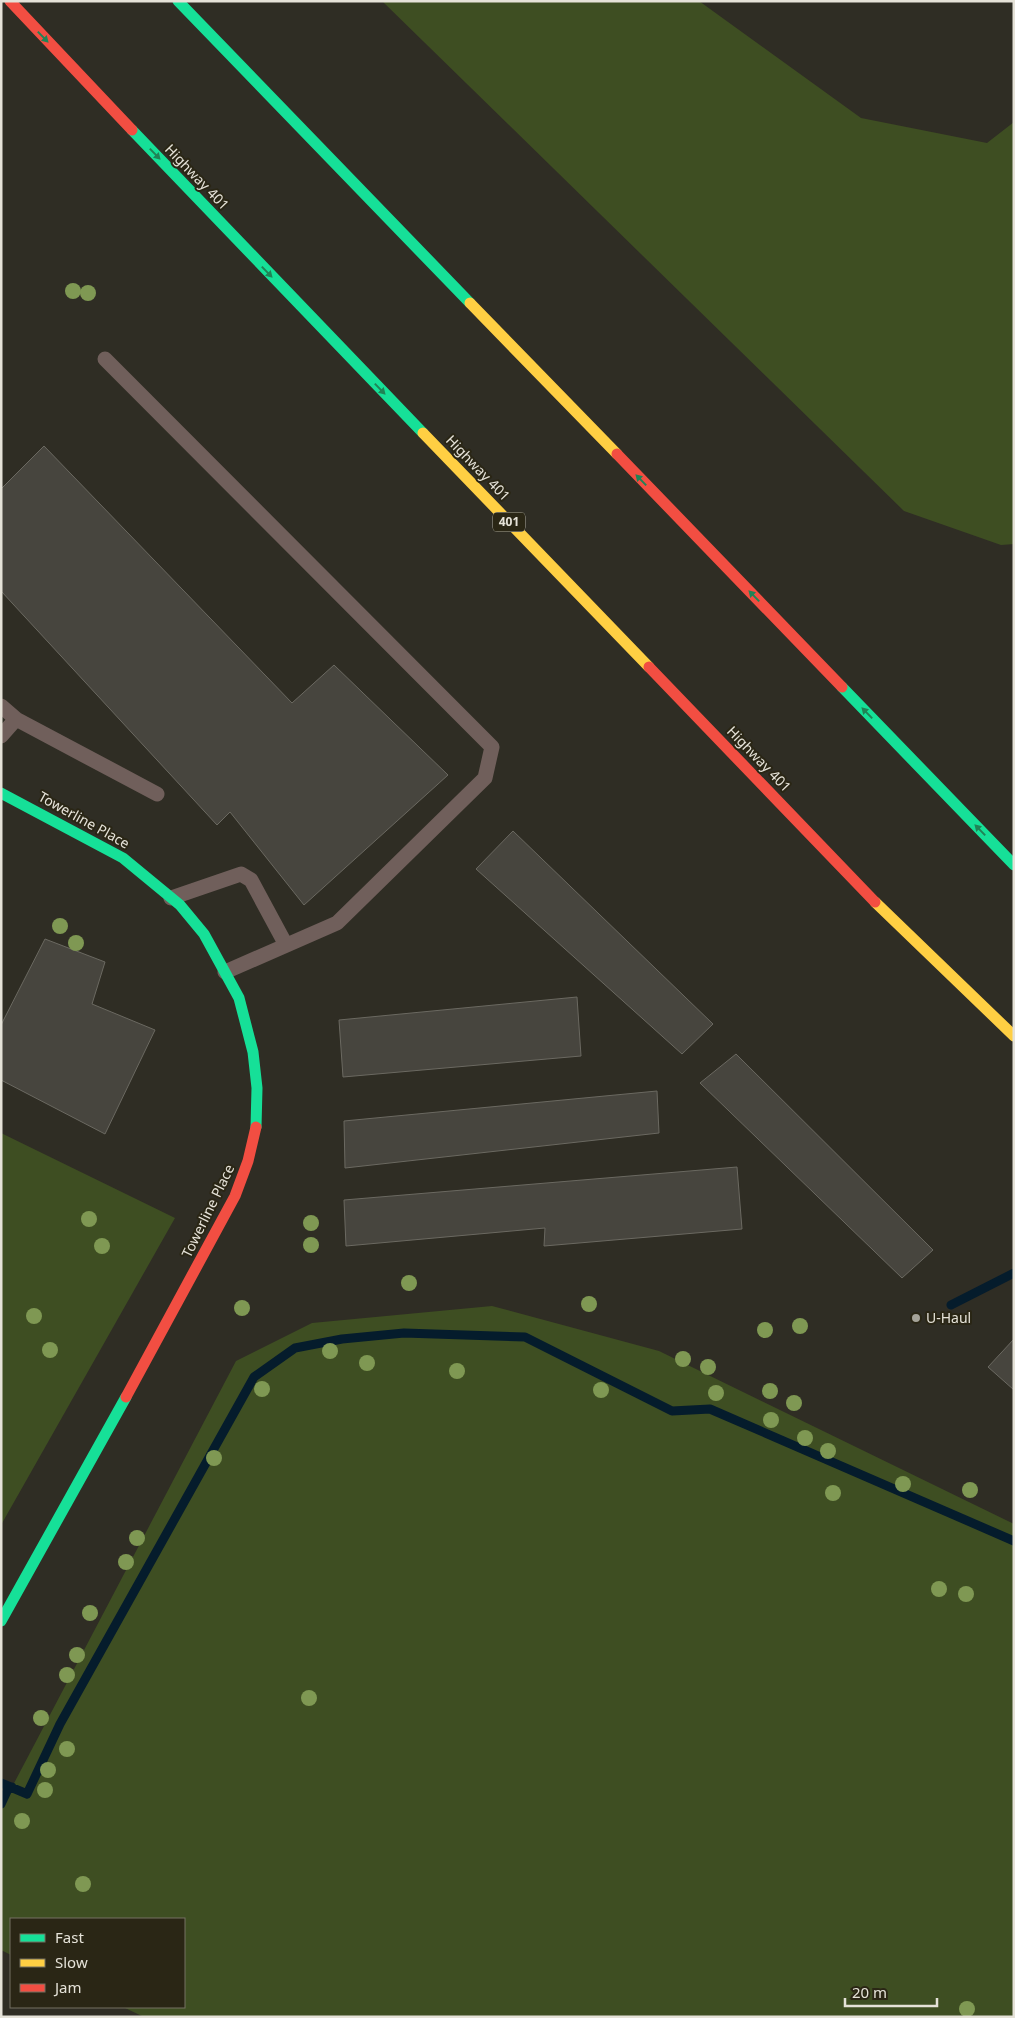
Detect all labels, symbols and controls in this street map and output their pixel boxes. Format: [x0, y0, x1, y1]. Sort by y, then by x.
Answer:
one-way arrow [37, 30, 49, 42]
street label: Highway 401 [161, 140, 234, 214]
one-way arrow [149, 148, 161, 160]
one-way arrow [261, 265, 273, 277]
one-way arrow [374, 382, 386, 394]
street label: Highway 401 [442, 431, 515, 505]
one-way arrow [635, 474, 647, 486]
road number: 401 [493, 512, 525, 532]
one-way arrow [748, 591, 760, 603]
one-way arrow [861, 707, 873, 719]
street label: Highway 401 [723, 722, 796, 796]
street label: Towerline Place [35, 787, 133, 853]
one-way arrow [974, 824, 986, 836]
street label: Towerline Place [177, 1161, 238, 1261]
place label: U-Haul [926, 1308, 971, 1327]
marker: U-Haul [910, 1312, 922, 1324]
legend [10, 1918, 185, 2008]
text: Fast [55, 1927, 84, 1947]
text: Slow [55, 1952, 88, 1972]
scale bar [845, 1976, 938, 2008]
text: Jam [53, 1977, 82, 1997]
text: 20 m [852, 1982, 887, 2002]

